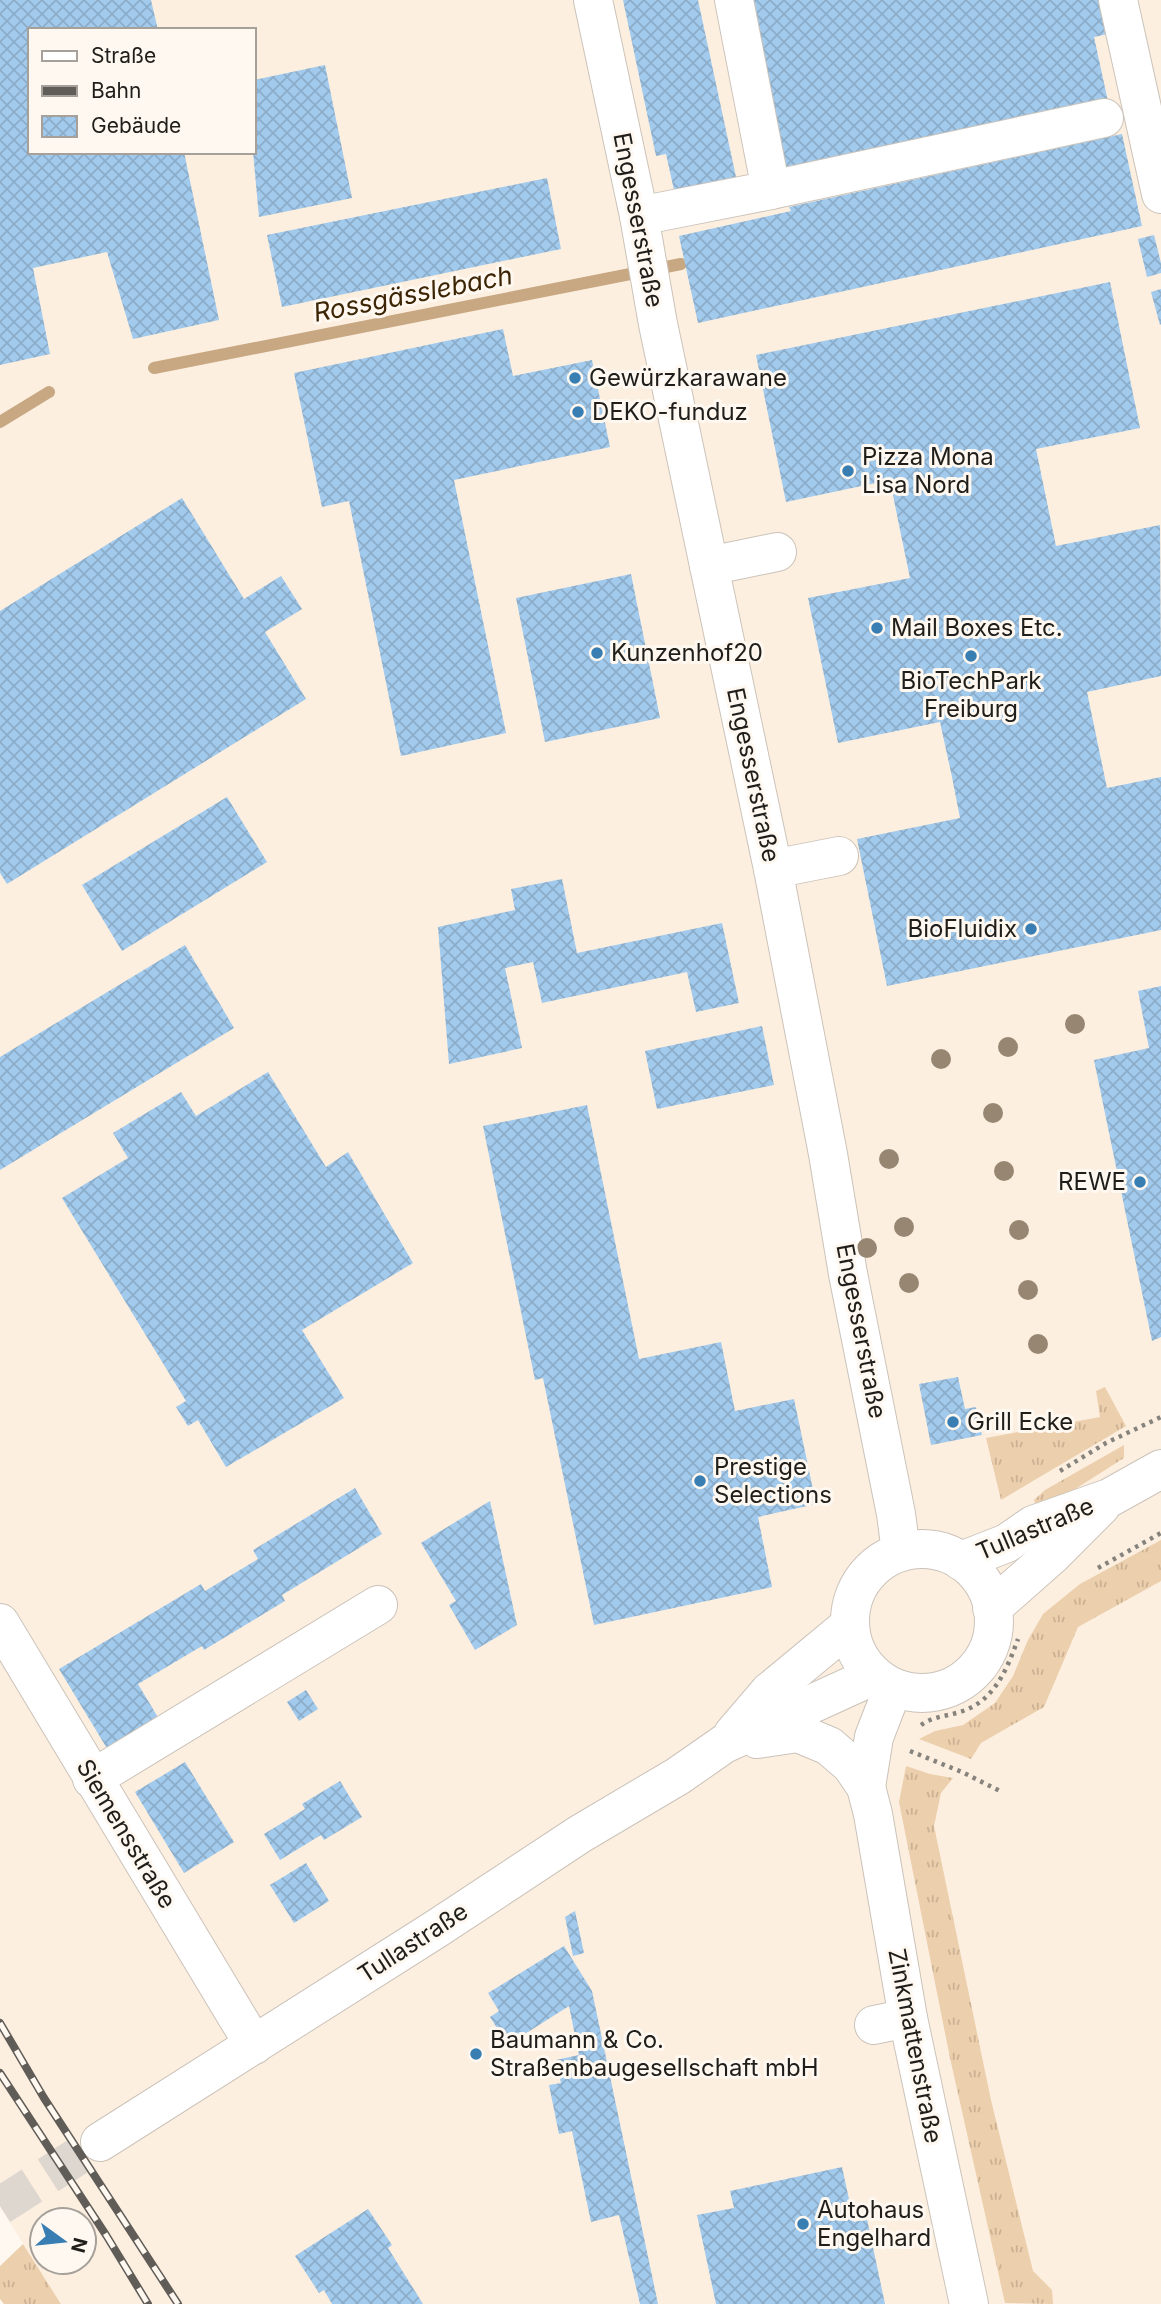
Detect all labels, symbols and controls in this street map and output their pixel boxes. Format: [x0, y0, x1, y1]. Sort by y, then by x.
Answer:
legend [28, 28, 256, 154]
text: Straße [91, 43, 156, 68]
text: Bahn [91, 78, 141, 103]
text: Gebäude [91, 113, 181, 138]
street label: Engesserstraße [607, 130, 670, 310]
water label: Rossgässlebach [311, 259, 515, 328]
place label: Gewürzkarawane [589, 363, 787, 392]
marker: Gewürzkarawane [567, 370, 583, 386]
place label: DEKO-funduz [592, 397, 748, 426]
marker: DEKO-funduz [570, 404, 586, 420]
place label: Pizza Mona Lisa Nord [862, 442, 994, 499]
marker: Pizza Mona Lisa Nord [840, 463, 856, 479]
place label: Mail Boxes Etc. [891, 613, 1063, 642]
marker: Mail Boxes Etc. [869, 620, 885, 636]
place label: Kunzenhof20 [611, 638, 763, 667]
marker: Kunzenhof20 [589, 645, 605, 661]
marker: BioTechPark Freiburg [963, 648, 979, 664]
place label: BioTechPark Freiburg [901, 666, 1041, 723]
street label: Engesserstraße [721, 685, 786, 865]
place label: BioFluidix [908, 914, 1017, 943]
marker: BioFluidix [1023, 921, 1039, 937]
place label: REWE [1058, 1167, 1126, 1196]
marker: REWE [1132, 1174, 1148, 1190]
street label: Engesserstraße [830, 1241, 893, 1421]
place label: Grill Ecke [967, 1407, 1073, 1436]
marker: Grill Ecke [945, 1414, 961, 1430]
place label: Prestige Selections [714, 1452, 832, 1509]
marker: Prestige Selections [692, 1473, 708, 1489]
street label: Tullastraße [972, 1491, 1098, 1566]
street label: Siemensstraße [71, 1754, 182, 1914]
street label: Tullastraße [352, 1896, 473, 1989]
street label: Zinkmattenstraße [882, 1946, 949, 2146]
place label: Baumann & Co. Straßenbaugesellschaft mbH [490, 2025, 819, 2082]
marker: Baumann & Co. Straßenbaugesellschaft mbH [468, 2046, 484, 2062]
place label: Autohaus Engelhard [817, 2195, 931, 2252]
north arrow [28, 2206, 98, 2276]
marker: Autohaus Engelhard [795, 2216, 811, 2232]
text: N [66, 2235, 92, 2255]

